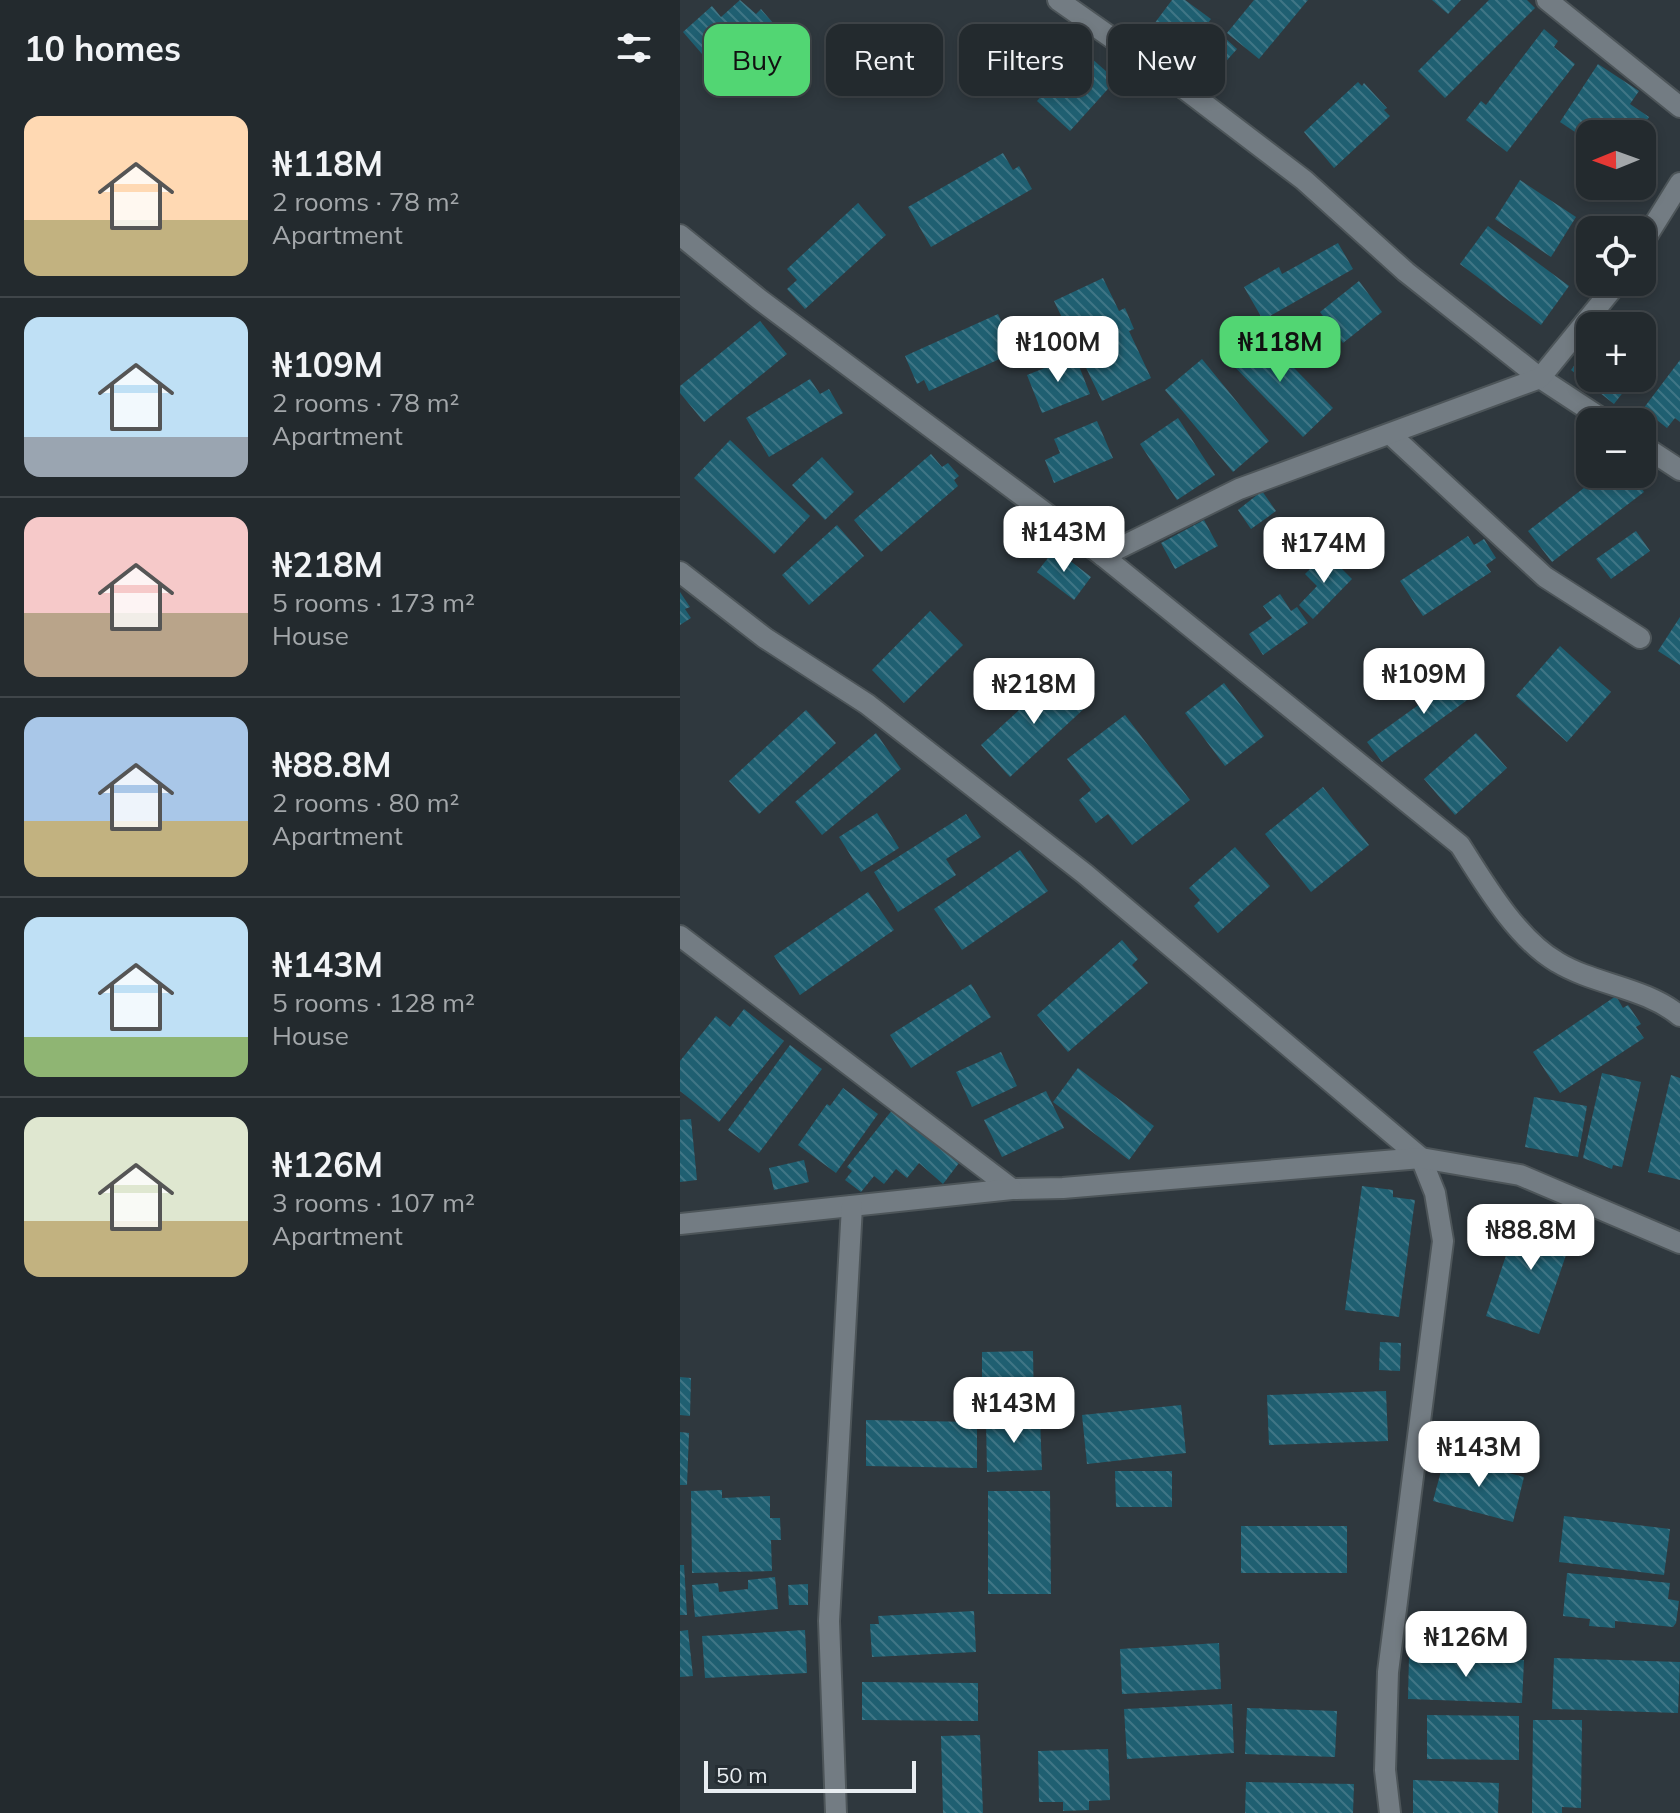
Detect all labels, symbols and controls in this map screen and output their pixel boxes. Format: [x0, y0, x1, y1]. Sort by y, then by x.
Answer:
chip: Buy [704, 24, 810, 96]
chip: Rent [826, 24, 943, 96]
chip: Filters [959, 24, 1092, 96]
chip: New [1108, 24, 1225, 96]
icon: filters [612, 26, 656, 70]
text: 10 homes [24, 27, 181, 70]
north arrow [1576, 120, 1656, 200]
map controls [1576, 120, 1656, 488]
text: ₦118M [272, 142, 383, 185]
icon: home [88, 148, 184, 244]
text: 2 rooms · 78 m² [272, 185, 459, 218]
button: locate [1576, 216, 1656, 296]
text: Apartment [272, 218, 403, 251]
button: + [1576, 312, 1656, 392]
pin: ₦100M [1002, 316, 1114, 384]
pin: ₦118M [1224, 316, 1336, 384]
text: ₦100M [1015, 325, 1101, 358]
text: ₦118M [1237, 325, 1323, 358]
text: ₦109M [272, 343, 383, 386]
icon: home [88, 349, 184, 445]
text: 2 rooms · 78 m² [272, 386, 459, 419]
button: − [1576, 408, 1656, 488]
text: Apartment [272, 419, 403, 452]
pin: ₦143M [1008, 506, 1120, 574]
text: ₦143M [1021, 515, 1107, 548]
pin: ₦174M [1268, 517, 1380, 585]
text: ₦174M [1281, 526, 1367, 559]
text: ₦218M [272, 543, 383, 586]
icon: home [88, 549, 184, 645]
text: 5 rooms · 173 m² [272, 586, 475, 619]
text: House [272, 619, 349, 652]
pin: ₦109M [1368, 648, 1480, 716]
text: ₦109M [1381, 657, 1467, 690]
pin: ₦218M [978, 658, 1090, 726]
text: ₦218M [991, 667, 1077, 700]
text: ₦88.8M [272, 743, 392, 786]
icon: home [88, 749, 184, 845]
text: 2 rooms · 80 m² [272, 786, 459, 819]
text: Apartment [272, 819, 403, 852]
text: ₦143M [272, 943, 383, 986]
icon: home [88, 949, 184, 1045]
text: 5 rooms · 128 m² [272, 986, 475, 1019]
text: House [272, 1019, 349, 1052]
text: ₦126M [272, 1143, 383, 1186]
icon: home [88, 1149, 184, 1245]
text: 3 rooms · 107 m² [272, 1186, 475, 1219]
pin: ₦88.8M [1466, 1204, 1596, 1272]
text: ₦88.8M [1485, 1213, 1577, 1246]
text: Apartment [272, 1219, 403, 1252]
pin: ₦143M [958, 1377, 1070, 1445]
text: ₦143M [971, 1386, 1057, 1419]
pin: ₦143M [1423, 1421, 1535, 1489]
text: ₦143M [1436, 1430, 1522, 1463]
pin: ₦126M [1410, 1611, 1522, 1679]
text: ₦126M [1423, 1620, 1509, 1653]
scale bar [704, 1757, 916, 1793]
text: 50 m [716, 1761, 767, 1789]

